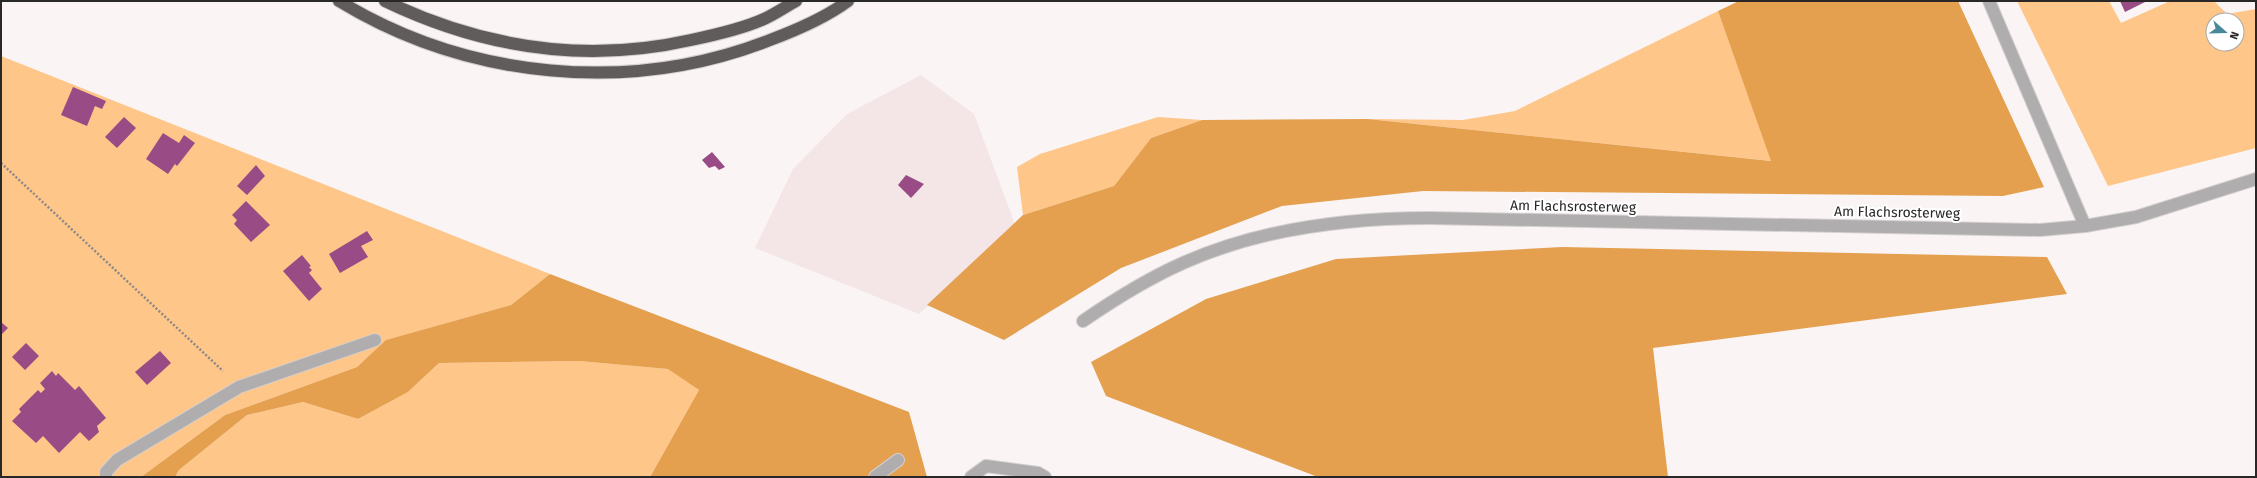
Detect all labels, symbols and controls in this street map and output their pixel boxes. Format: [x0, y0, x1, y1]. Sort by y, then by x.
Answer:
north arrow [2205, 12, 2245, 52]
text: N [2227, 30, 2241, 41]
street label: Am Flachsrosterweg [1510, 197, 1637, 216]
street label: Am Flachsrosterweg [1834, 203, 1961, 222]

